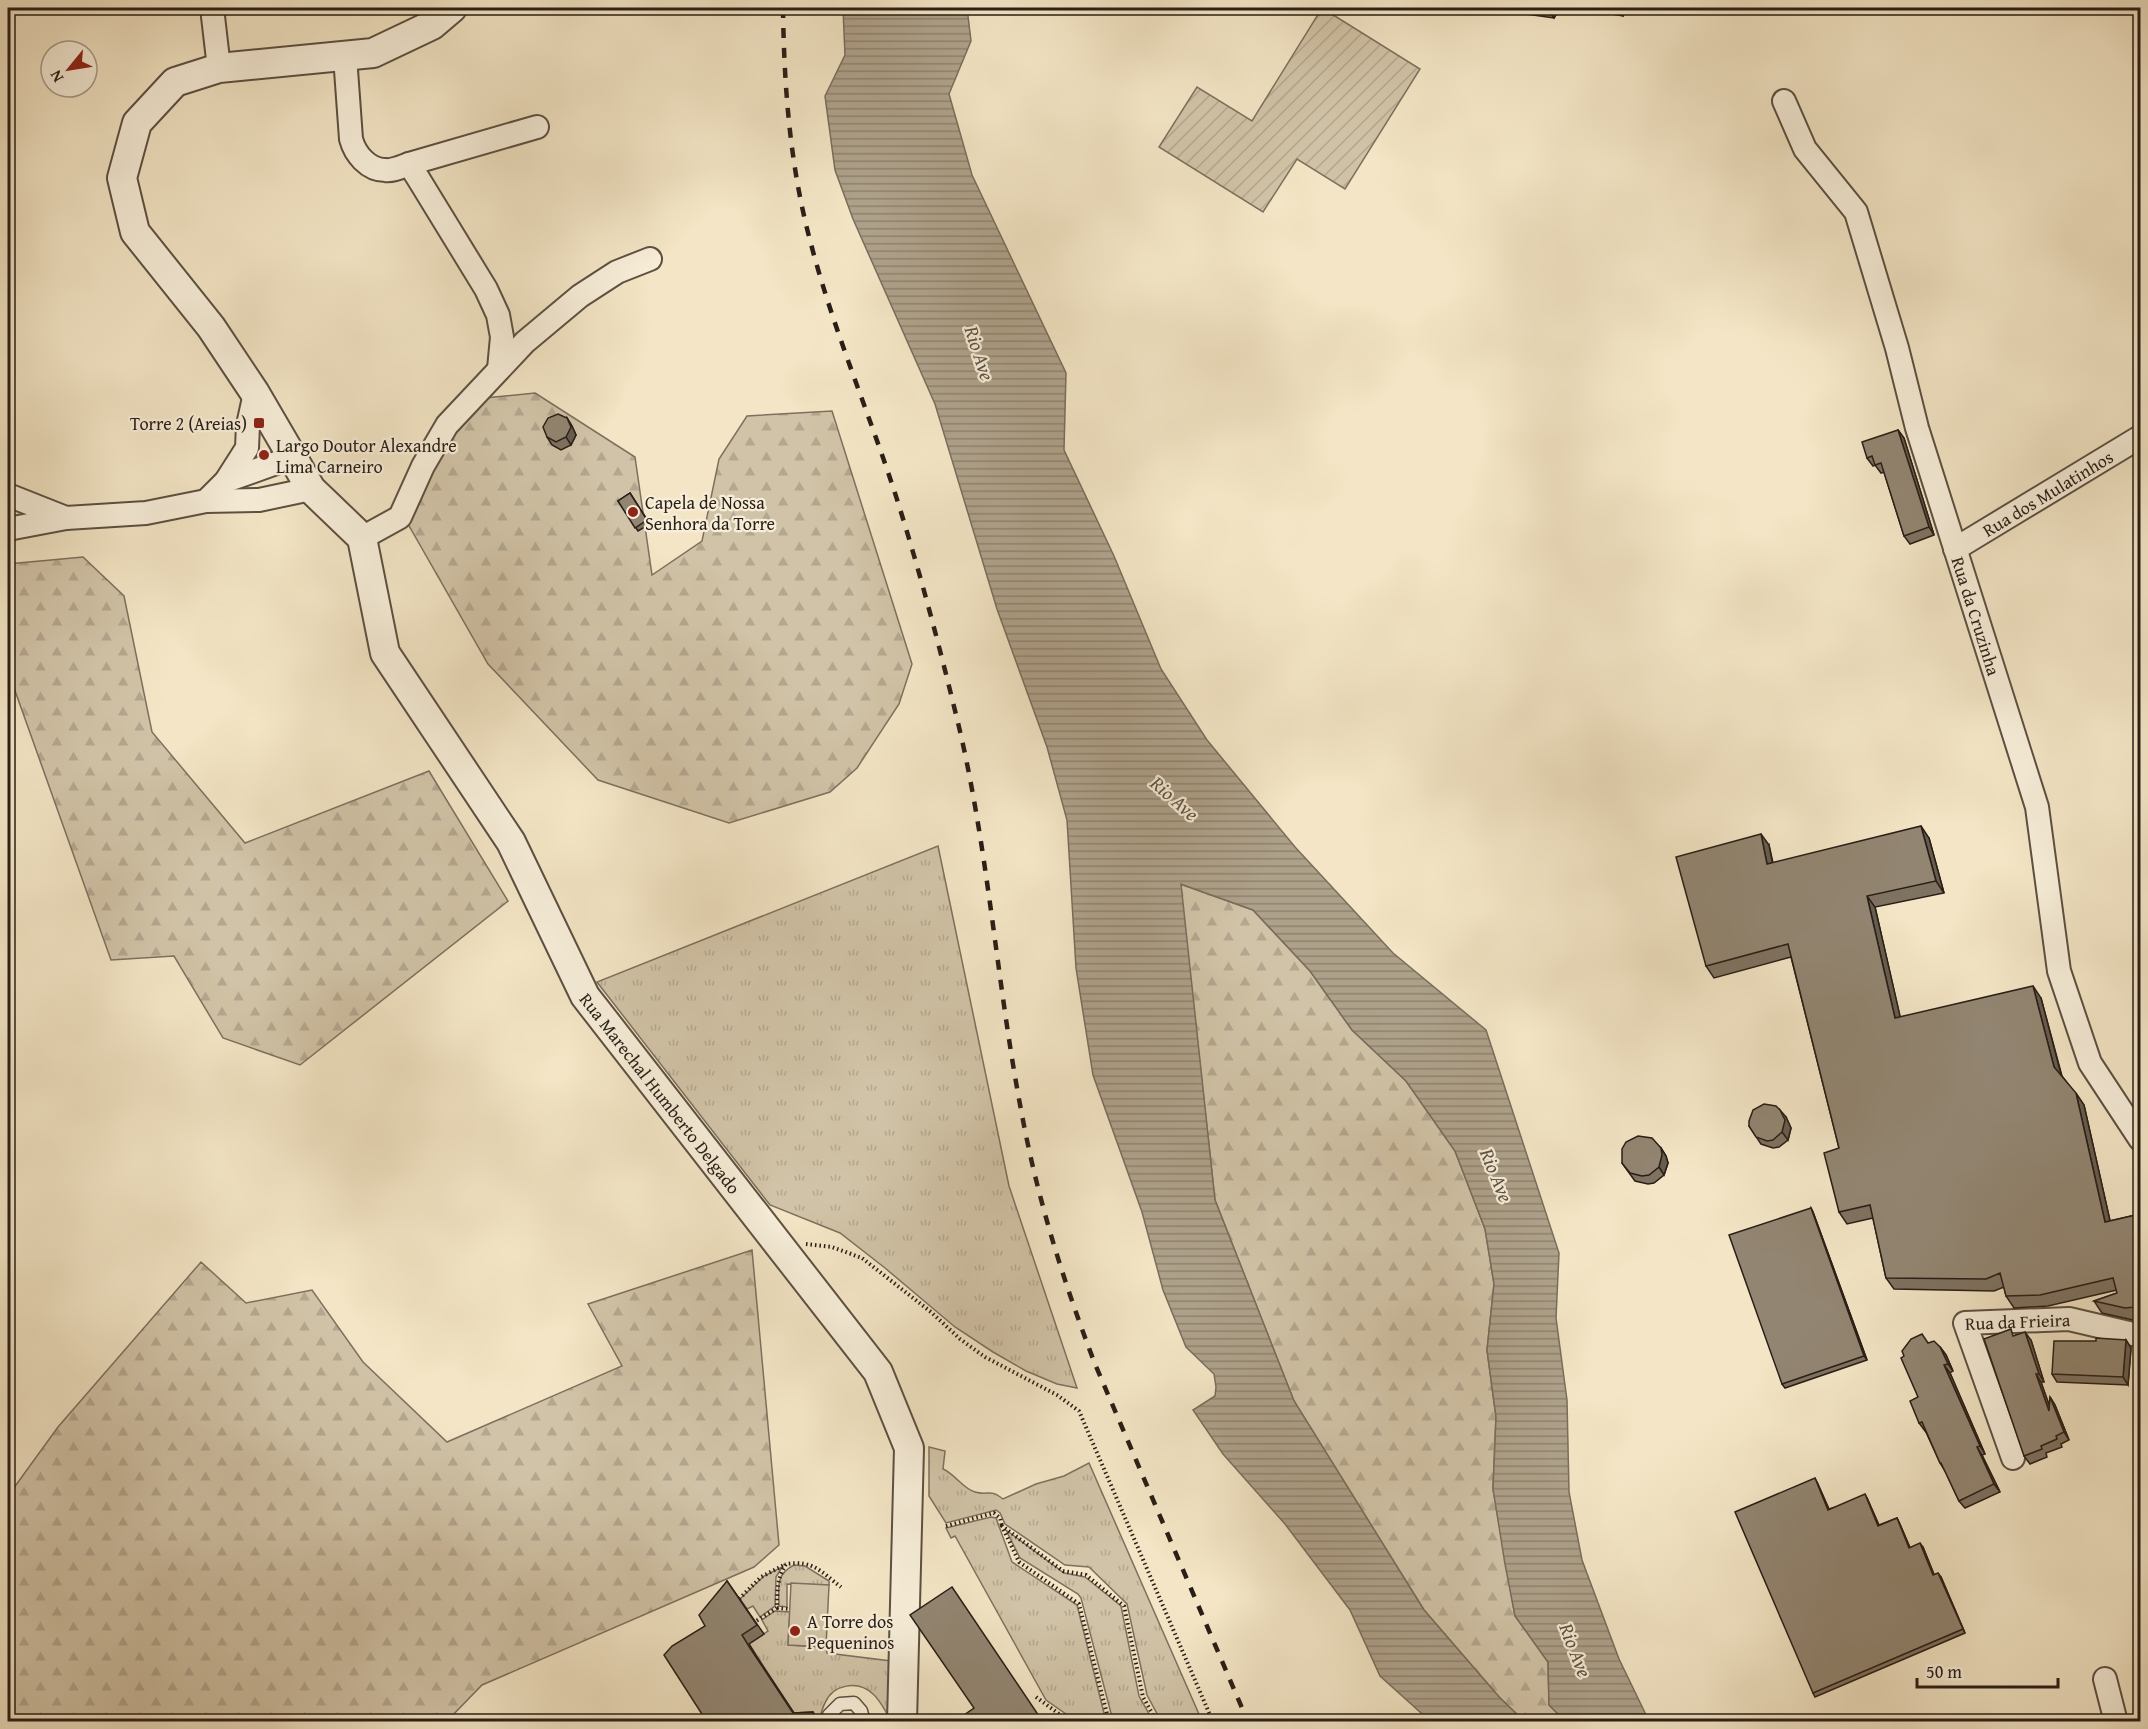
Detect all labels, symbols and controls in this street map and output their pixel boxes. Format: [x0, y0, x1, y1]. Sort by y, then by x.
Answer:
north arrow [39, 39, 99, 99]
text: N [43, 66, 69, 87]
water label: Rio Ave [957, 321, 1002, 384]
place label: Torre 2 (Areias) [130, 410, 247, 437]
marker: Torre 2 (Areias) [252, 416, 266, 430]
place label: Largo Doutor Alexandre Lima Carneiro [276, 432, 457, 480]
street label: Rua dos Mulatinhos [1977, 443, 2118, 543]
marker: Largo Doutor Alexandre Lima Carneiro [257, 448, 271, 462]
place label: Capela de Nossa Senhora da Torre [645, 489, 775, 537]
marker: Capela de Nossa Senhora da Torre [626, 505, 640, 519]
street label: Rua da Cruzinha [1945, 553, 2008, 679]
water label: Rio Ave [1144, 768, 1206, 827]
street label: Rua Marechal Humberto Delgado [573, 987, 748, 1199]
water label: Rio Ave [1473, 1143, 1521, 1206]
street label: Rua da Frieira [1965, 1305, 2071, 1336]
place label: A Torre dos Pequeninos [807, 1608, 894, 1656]
water label: Rio Ave [1552, 1618, 1600, 1681]
marker: A Torre dos Pequeninos [788, 1624, 802, 1638]
scale bar [1917, 1651, 2058, 1689]
text: 50 m [1926, 1658, 1962, 1685]

